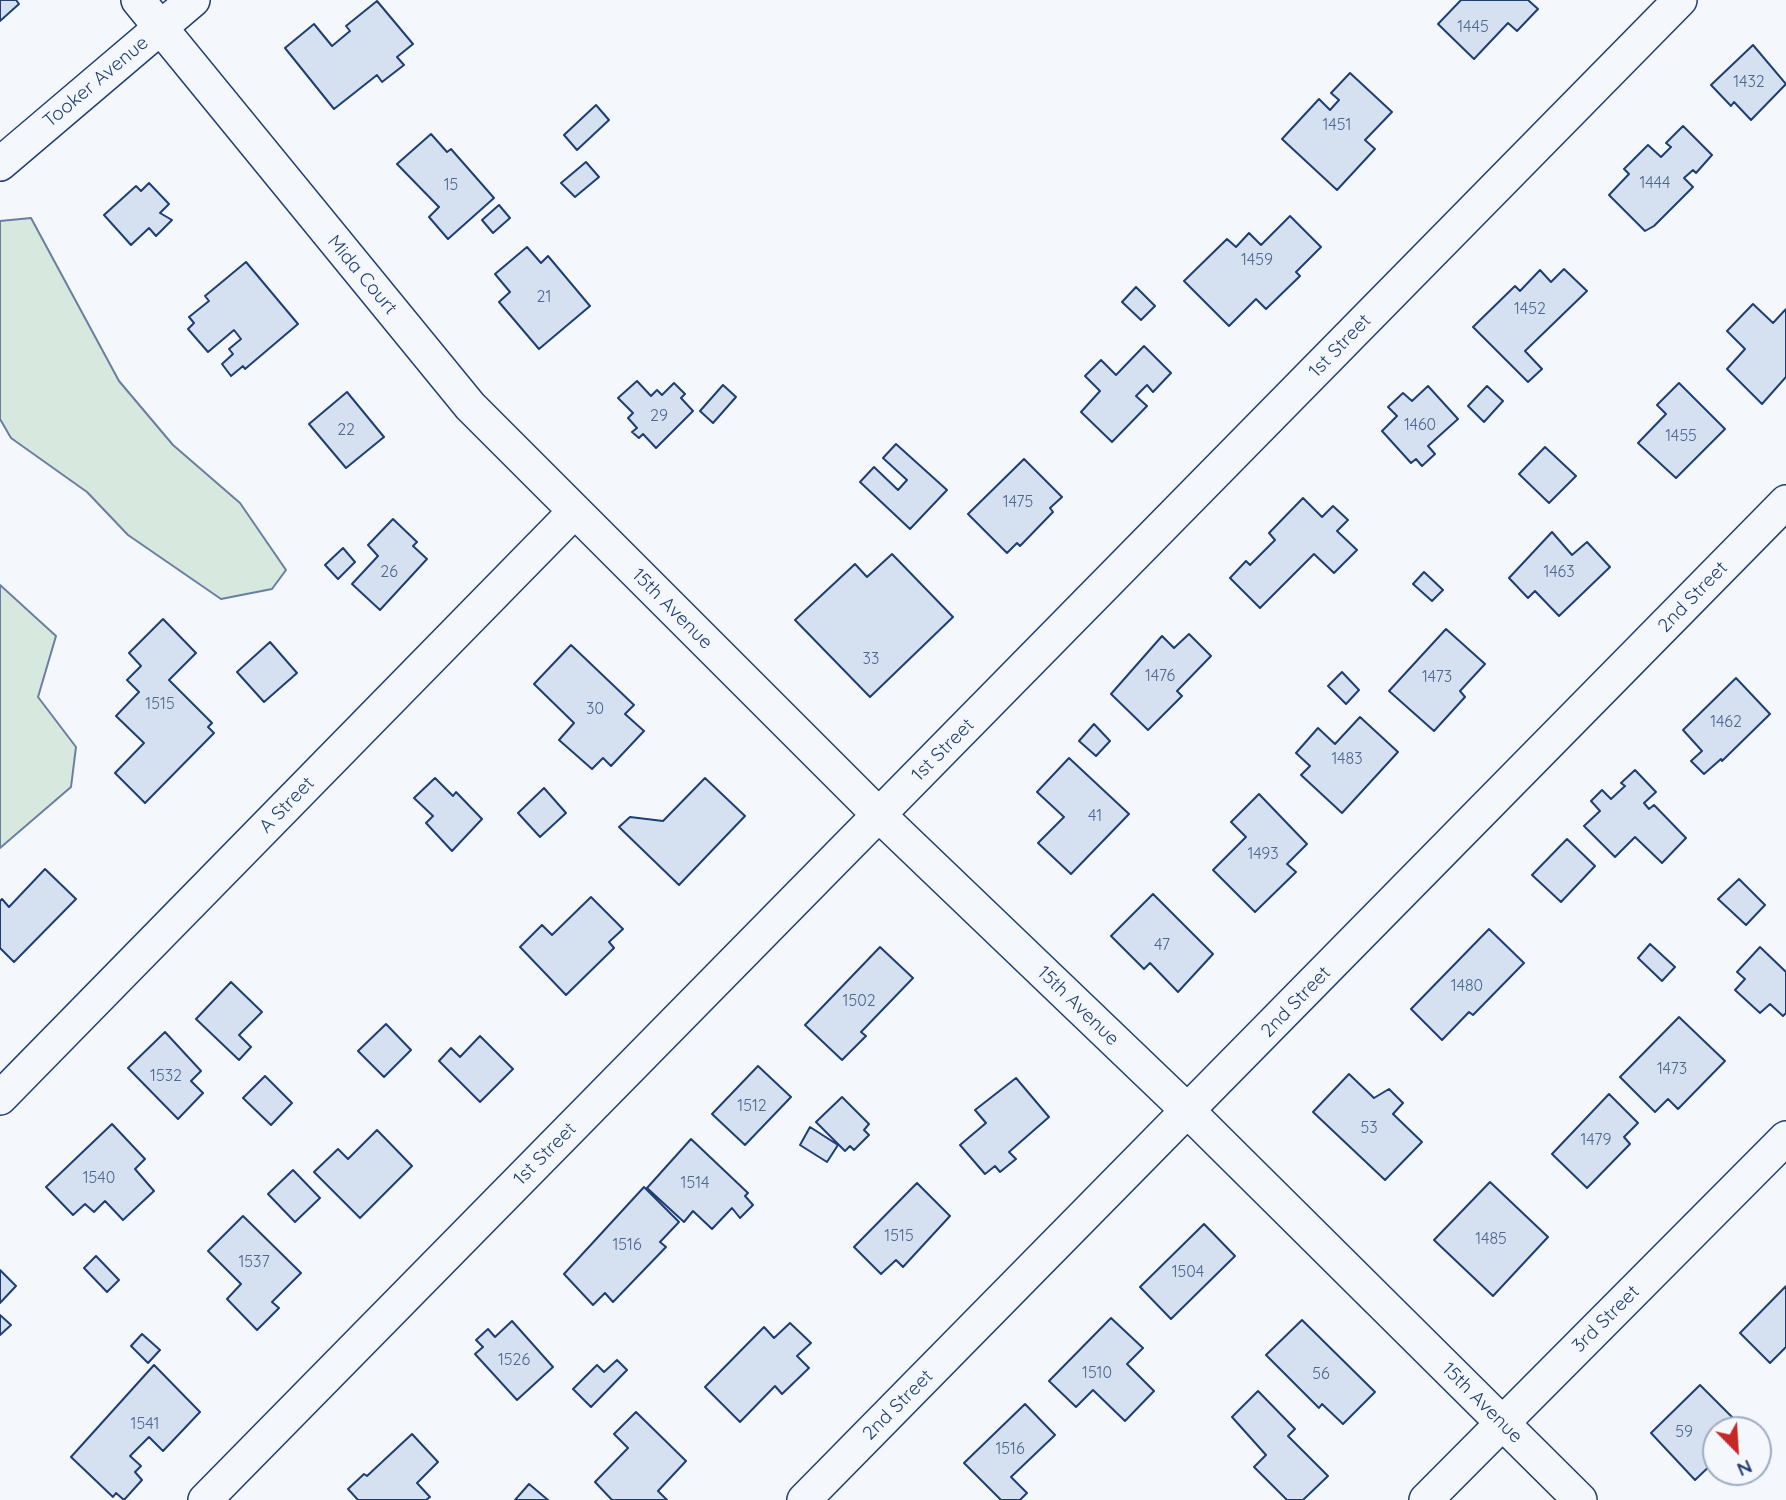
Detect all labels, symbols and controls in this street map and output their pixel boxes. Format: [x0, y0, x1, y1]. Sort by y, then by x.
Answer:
house number: 1445 [1457, 17, 1489, 37]
street label: Tooker Avenue [39, 31, 153, 133]
house number: 1432 [1733, 72, 1765, 92]
house number: 1451 [1323, 115, 1351, 135]
house number: 1444 [1640, 173, 1670, 193]
house number: 15 [444, 175, 458, 195]
street label: Mida Court [322, 231, 402, 319]
house number: 1459 [1241, 250, 1273, 270]
house number: 21 [537, 287, 551, 307]
house number: 1452 [1514, 299, 1546, 319]
street label: 1st Street [1304, 309, 1376, 383]
house number: 29 [650, 406, 668, 426]
house number: 1460 [1404, 415, 1436, 435]
house number: 22 [337, 420, 355, 440]
house number: 1455 [1665, 426, 1697, 446]
house number: 1475 [1003, 492, 1033, 512]
street label: 2nd Street [1653, 557, 1733, 637]
house number: 26 [380, 562, 398, 582]
house number: 1463 [1543, 562, 1575, 582]
street label: 15th Avenue [627, 564, 717, 654]
house number: 33 [863, 649, 879, 669]
house number: 1476 [1145, 666, 1175, 686]
house number: 1473 [1422, 667, 1452, 687]
house number: 1515 [145, 694, 175, 714]
house number: 30 [586, 699, 604, 719]
house number: 1462 [1710, 712, 1742, 732]
street label: 1st Street [907, 714, 979, 786]
house number: 1483 [1331, 749, 1363, 769]
street label: A Street [255, 772, 319, 838]
house number: 41 [1088, 806, 1102, 826]
house number: 1493 [1247, 844, 1279, 864]
house number: 47 [1154, 935, 1170, 955]
street label: 15th Avenue [1032, 961, 1124, 1051]
street label: 2nd Street [1256, 962, 1336, 1042]
house number: 1480 [1451, 976, 1483, 996]
house number: 1502 [842, 991, 876, 1011]
house number: 1473 [1657, 1059, 1687, 1079]
house number: 1532 [150, 1066, 182, 1086]
house number: 1512 [737, 1096, 767, 1116]
street label: 1st Street [509, 1118, 581, 1190]
house number: 53 [1360, 1118, 1378, 1138]
house number: 1479 [1581, 1130, 1611, 1150]
house number: 1540 [83, 1168, 115, 1188]
house number: 1514 [681, 1173, 709, 1193]
house number: 1515 [884, 1226, 914, 1246]
house number: 1485 [1475, 1229, 1507, 1249]
house number: 1516 [612, 1235, 642, 1255]
house number: 1537 [238, 1252, 270, 1272]
house number: 1504 [1172, 1262, 1204, 1282]
street label: 3rd Street [1568, 1281, 1644, 1357]
house number: 1526 [498, 1350, 530, 1370]
street label: 15th Avenue [1437, 1358, 1527, 1448]
house number: 1510 [1082, 1363, 1112, 1383]
house number: 56 [1312, 1364, 1330, 1384]
street label: 2nd Street [858, 1365, 938, 1445]
house number: 1541 [131, 1414, 159, 1434]
north arrow [1702, 1416, 1772, 1486]
house number: 59 [1675, 1422, 1693, 1442]
house number: 1516 [995, 1439, 1025, 1459]
text: N [1733, 1455, 1756, 1482]

